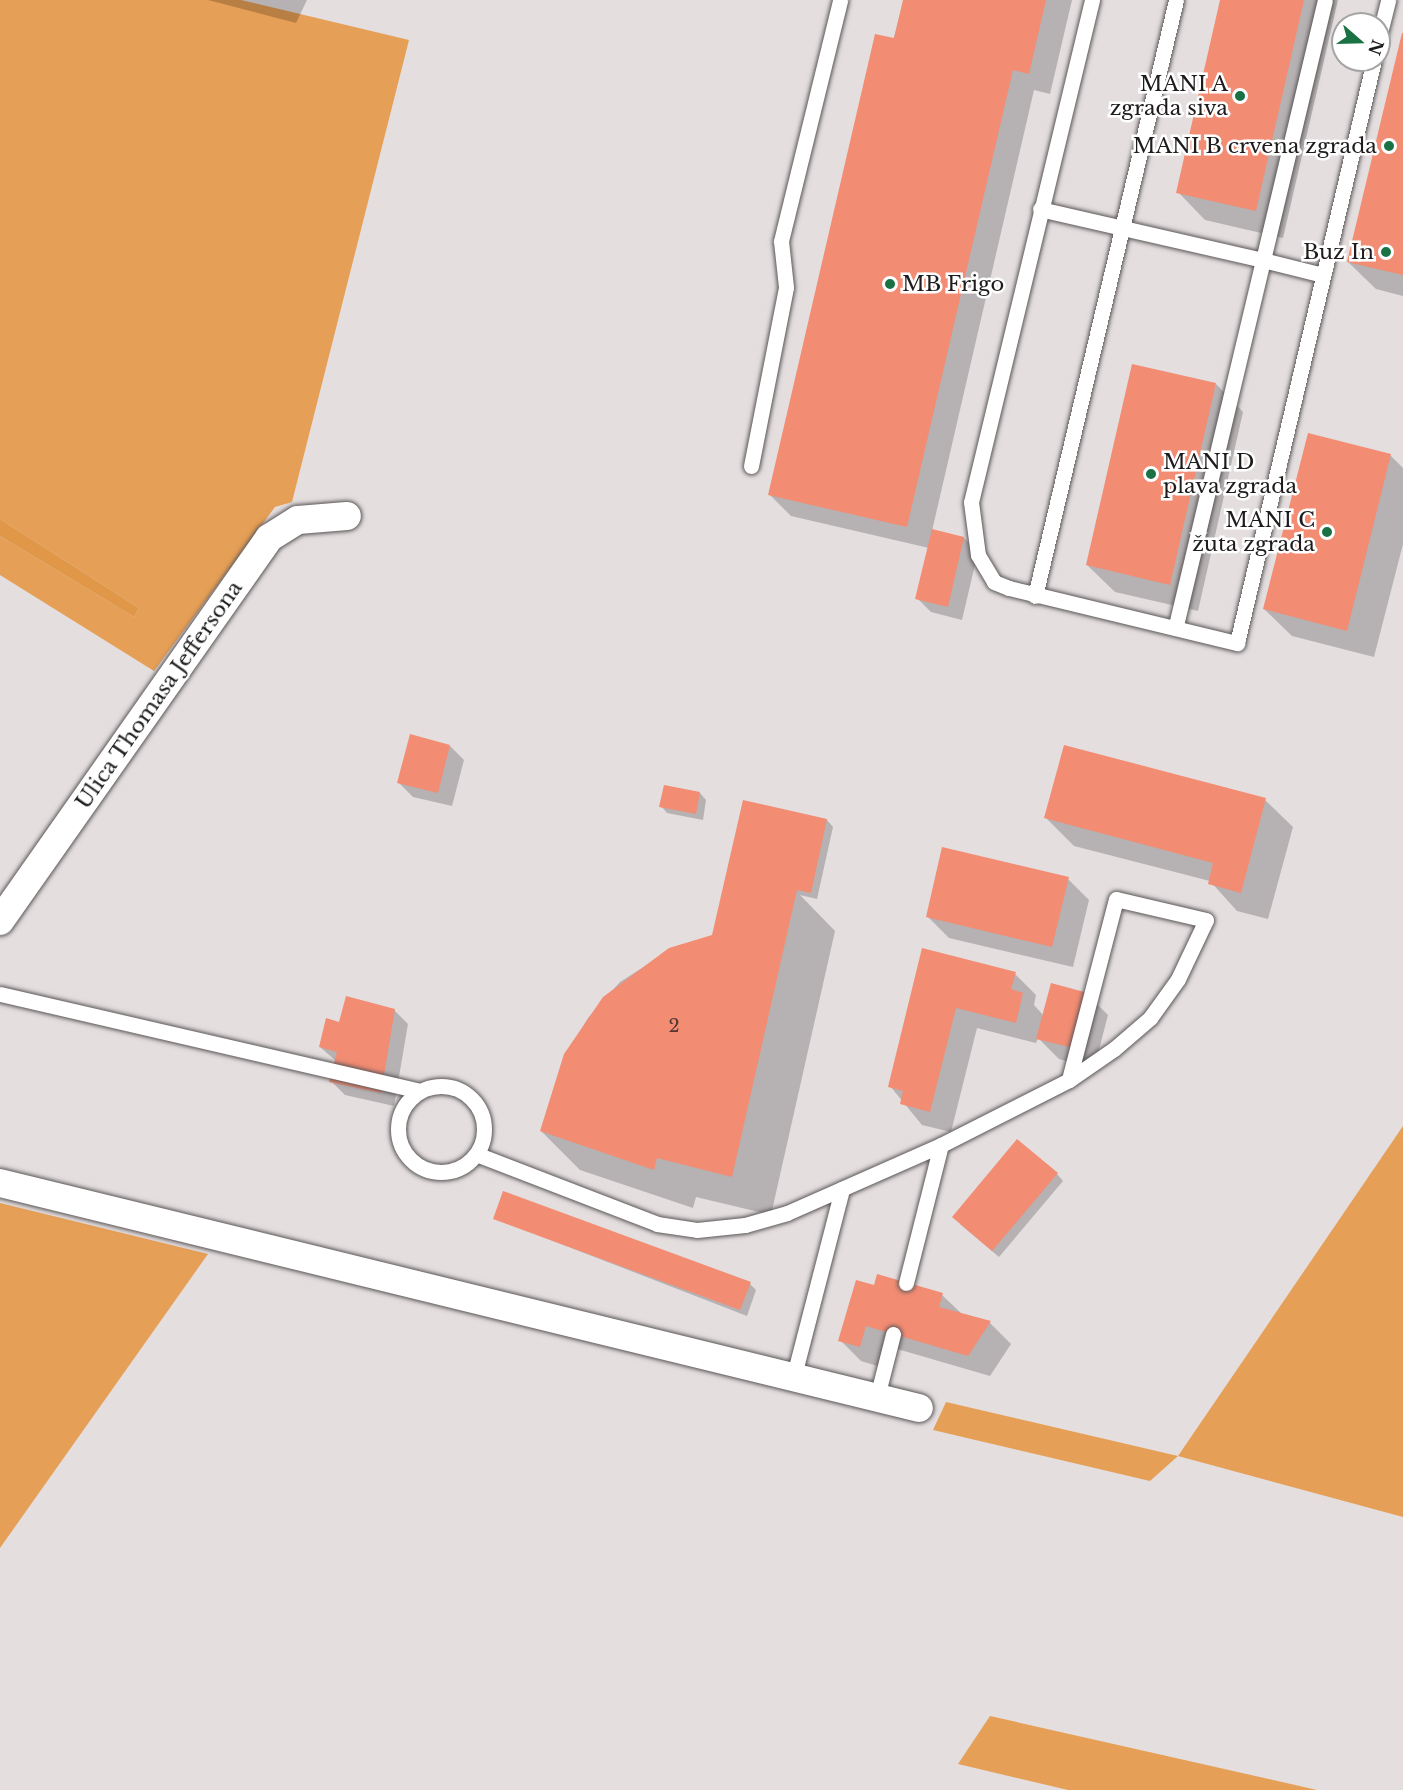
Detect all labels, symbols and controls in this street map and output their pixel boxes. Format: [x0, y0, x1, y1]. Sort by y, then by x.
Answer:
north arrow [1331, 12, 1391, 72]
text: N [1364, 37, 1388, 58]
place label: MANI A zgrada siva [1109, 71, 1228, 121]
marker: MANI A zgrada siva [1233, 89, 1247, 103]
place label: MANI B crvena zgrada [1133, 133, 1377, 159]
marker: MANI B crvena zgrada [1382, 139, 1396, 153]
place label: Buz In [1303, 239, 1374, 265]
marker: Buz In [1379, 245, 1393, 259]
place label: MB Frigo [902, 271, 1004, 297]
marker: MB Frigo [883, 277, 897, 291]
place label: MANI D plava zgrada [1163, 449, 1297, 499]
marker: MANI D plava zgrada [1144, 467, 1158, 481]
place label: MANI C žuta zgrada [1192, 507, 1315, 557]
marker: MANI C žuta zgrada [1320, 525, 1334, 539]
street label: Ulica Thomasa Jeffersona [70, 576, 248, 814]
house number: 2 [668, 1015, 680, 1037]

